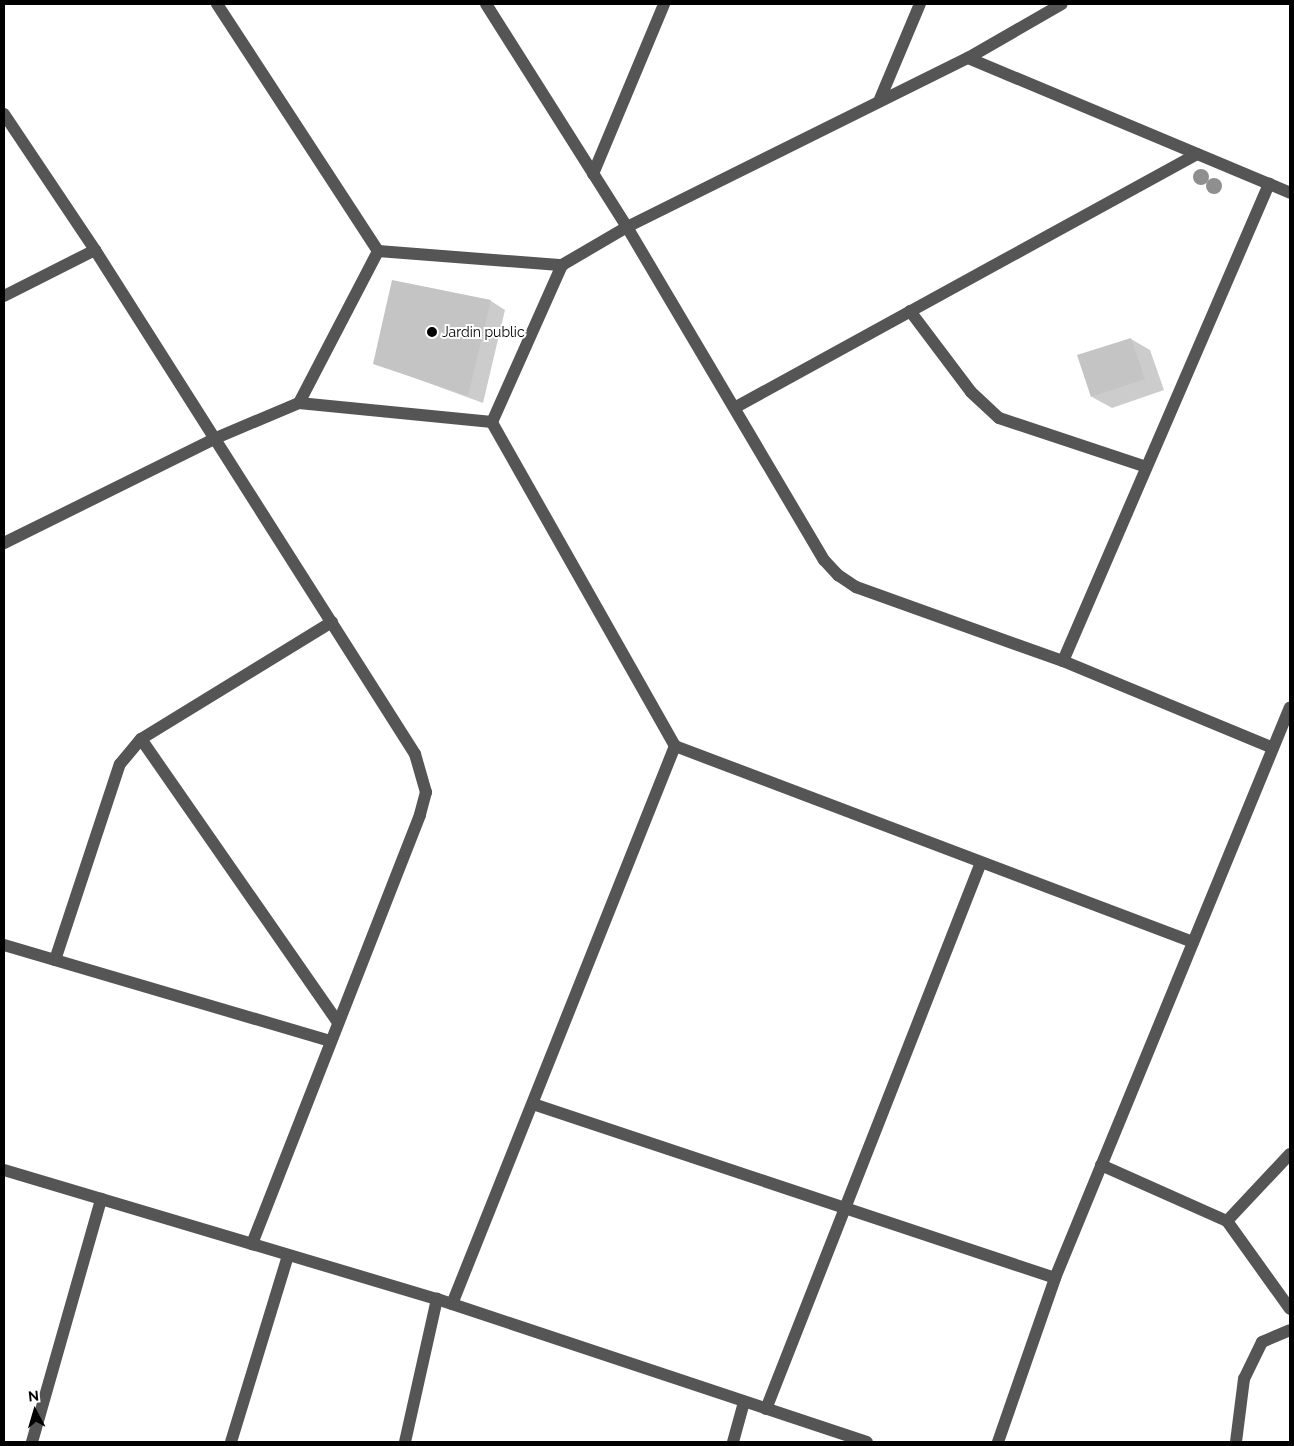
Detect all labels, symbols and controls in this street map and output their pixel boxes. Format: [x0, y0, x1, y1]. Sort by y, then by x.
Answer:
place label: Jardin public [442, 324, 525, 340]
marker: Jardin public [426, 326, 438, 338]
north arrow [10, 1386, 60, 1436]
text: N [27, 1388, 40, 1405]

